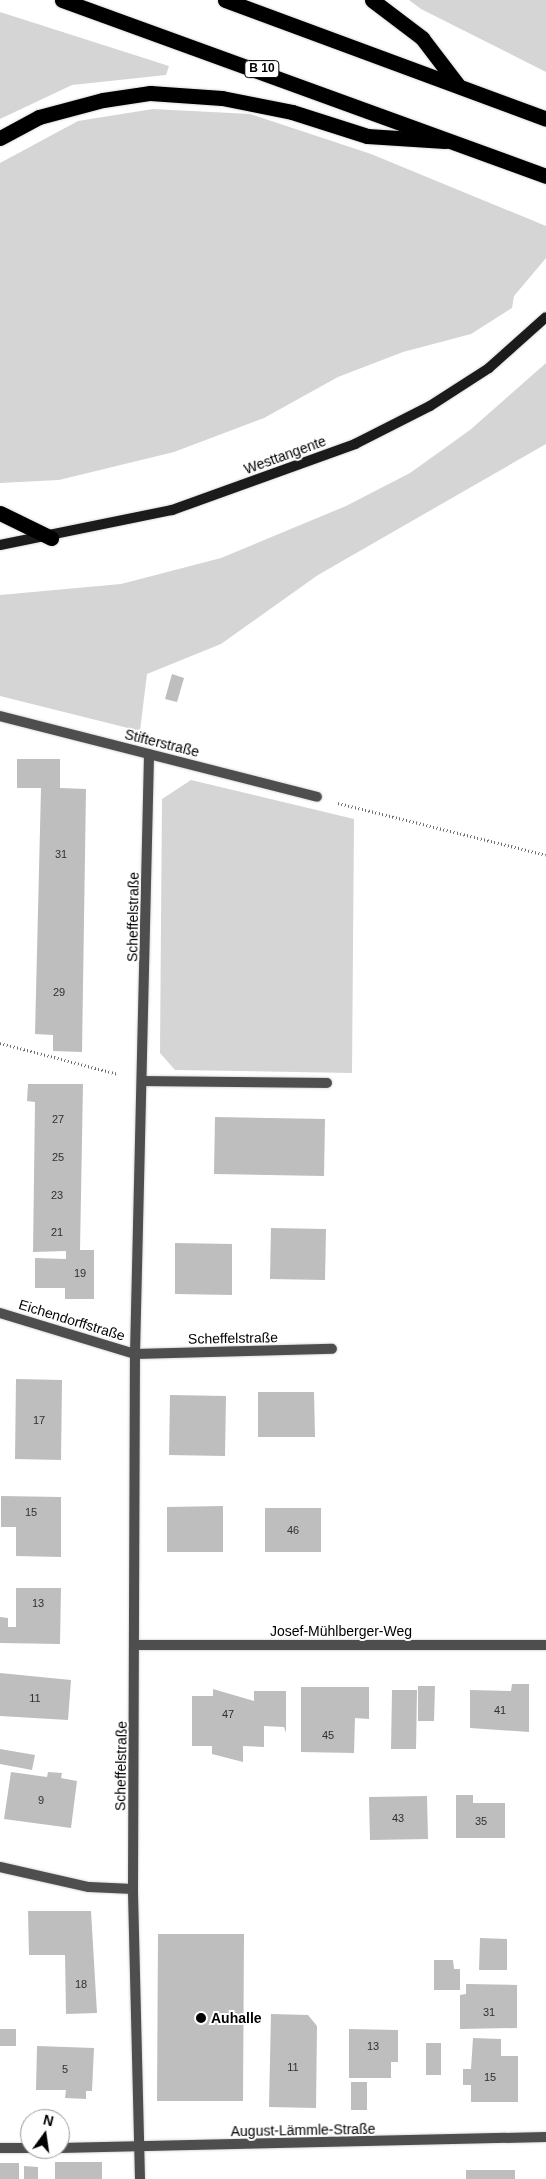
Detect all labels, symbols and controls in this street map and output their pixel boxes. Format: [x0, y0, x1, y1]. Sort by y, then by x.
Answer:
road number: B 10 [243, 60, 281, 78]
street label: Westtangente [242, 432, 328, 478]
street label: Stifterstraße [123, 726, 201, 760]
house number: 31 [55, 847, 67, 861]
street label: Scheffelstraße [124, 872, 142, 962]
house number: 29 [53, 985, 65, 999]
house number: 27 [52, 1112, 64, 1126]
house number: 25 [52, 1150, 64, 1164]
house number: 23 [51, 1188, 63, 1202]
house number: 21 [51, 1225, 63, 1239]
house number: 19 [74, 1266, 86, 1280]
street label: Eichendorffstraße [17, 1296, 127, 1344]
street label: Scheffelstraße [188, 1329, 278, 1347]
house number: 17 [33, 1413, 45, 1427]
house number: 15 [25, 1505, 37, 1519]
house number: 46 [287, 1523, 299, 1537]
house number: 13 [32, 1596, 44, 1610]
street label: Josef-Mühlberger-Weg [270, 1623, 412, 1639]
house number: 11 [29, 1691, 41, 1705]
house number: 41 [494, 1703, 506, 1717]
house number: 47 [222, 1707, 234, 1721]
street label: Scheffelstraße [112, 1721, 130, 1811]
house number: 45 [322, 1728, 334, 1742]
house number: 9 [38, 1793, 44, 1807]
house number: 43 [392, 1811, 404, 1825]
house number: 35 [475, 1814, 487, 1828]
house number: 18 [75, 1977, 87, 1991]
house number: 31 [483, 2005, 495, 2019]
place label: Auhalle [211, 2010, 262, 2026]
marker: Auhalle [195, 2012, 207, 2024]
house number: 13 [367, 2039, 379, 2053]
house number: 11 [287, 2060, 299, 2074]
house number: 5 [62, 2062, 68, 2076]
house number: 15 [484, 2070, 496, 2084]
north arrow [20, 2109, 70, 2159]
text: N [42, 2111, 55, 2129]
street label: August-Lämmle-Straße [231, 2120, 375, 2140]

